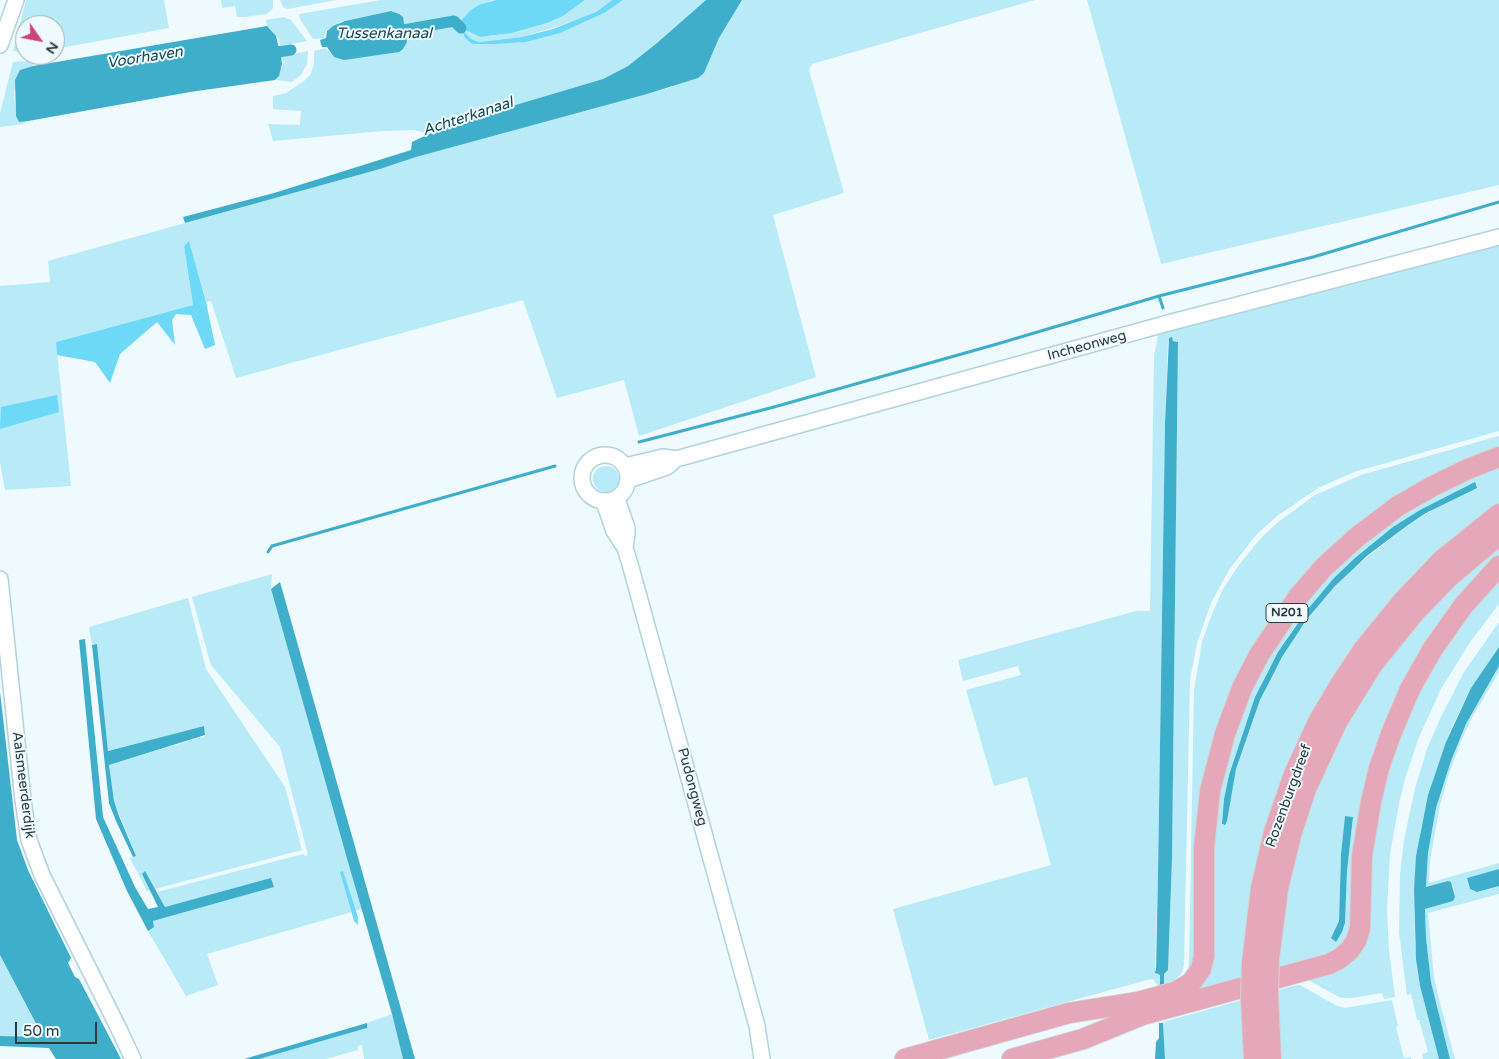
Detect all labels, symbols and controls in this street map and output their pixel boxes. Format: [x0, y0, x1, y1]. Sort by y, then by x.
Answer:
north arrow [15, 15, 65, 65]
water label: Tussenkanaal [336, 25, 432, 43]
text: N [42, 39, 62, 57]
water label: Voorhaven [106, 43, 184, 73]
water label: Achterkanaal [421, 94, 515, 140]
street label: Incheonweg [1046, 327, 1128, 365]
road number: N201 [1266, 604, 1308, 622]
street label: Aalsmeerderdijk [8, 730, 38, 840]
street label: Rozenburgdreef [1263, 742, 1315, 850]
street label: Pudongweg [673, 746, 711, 828]
scale bar [18, 1012, 100, 1044]
text: 50 m [23, 1022, 60, 1040]

